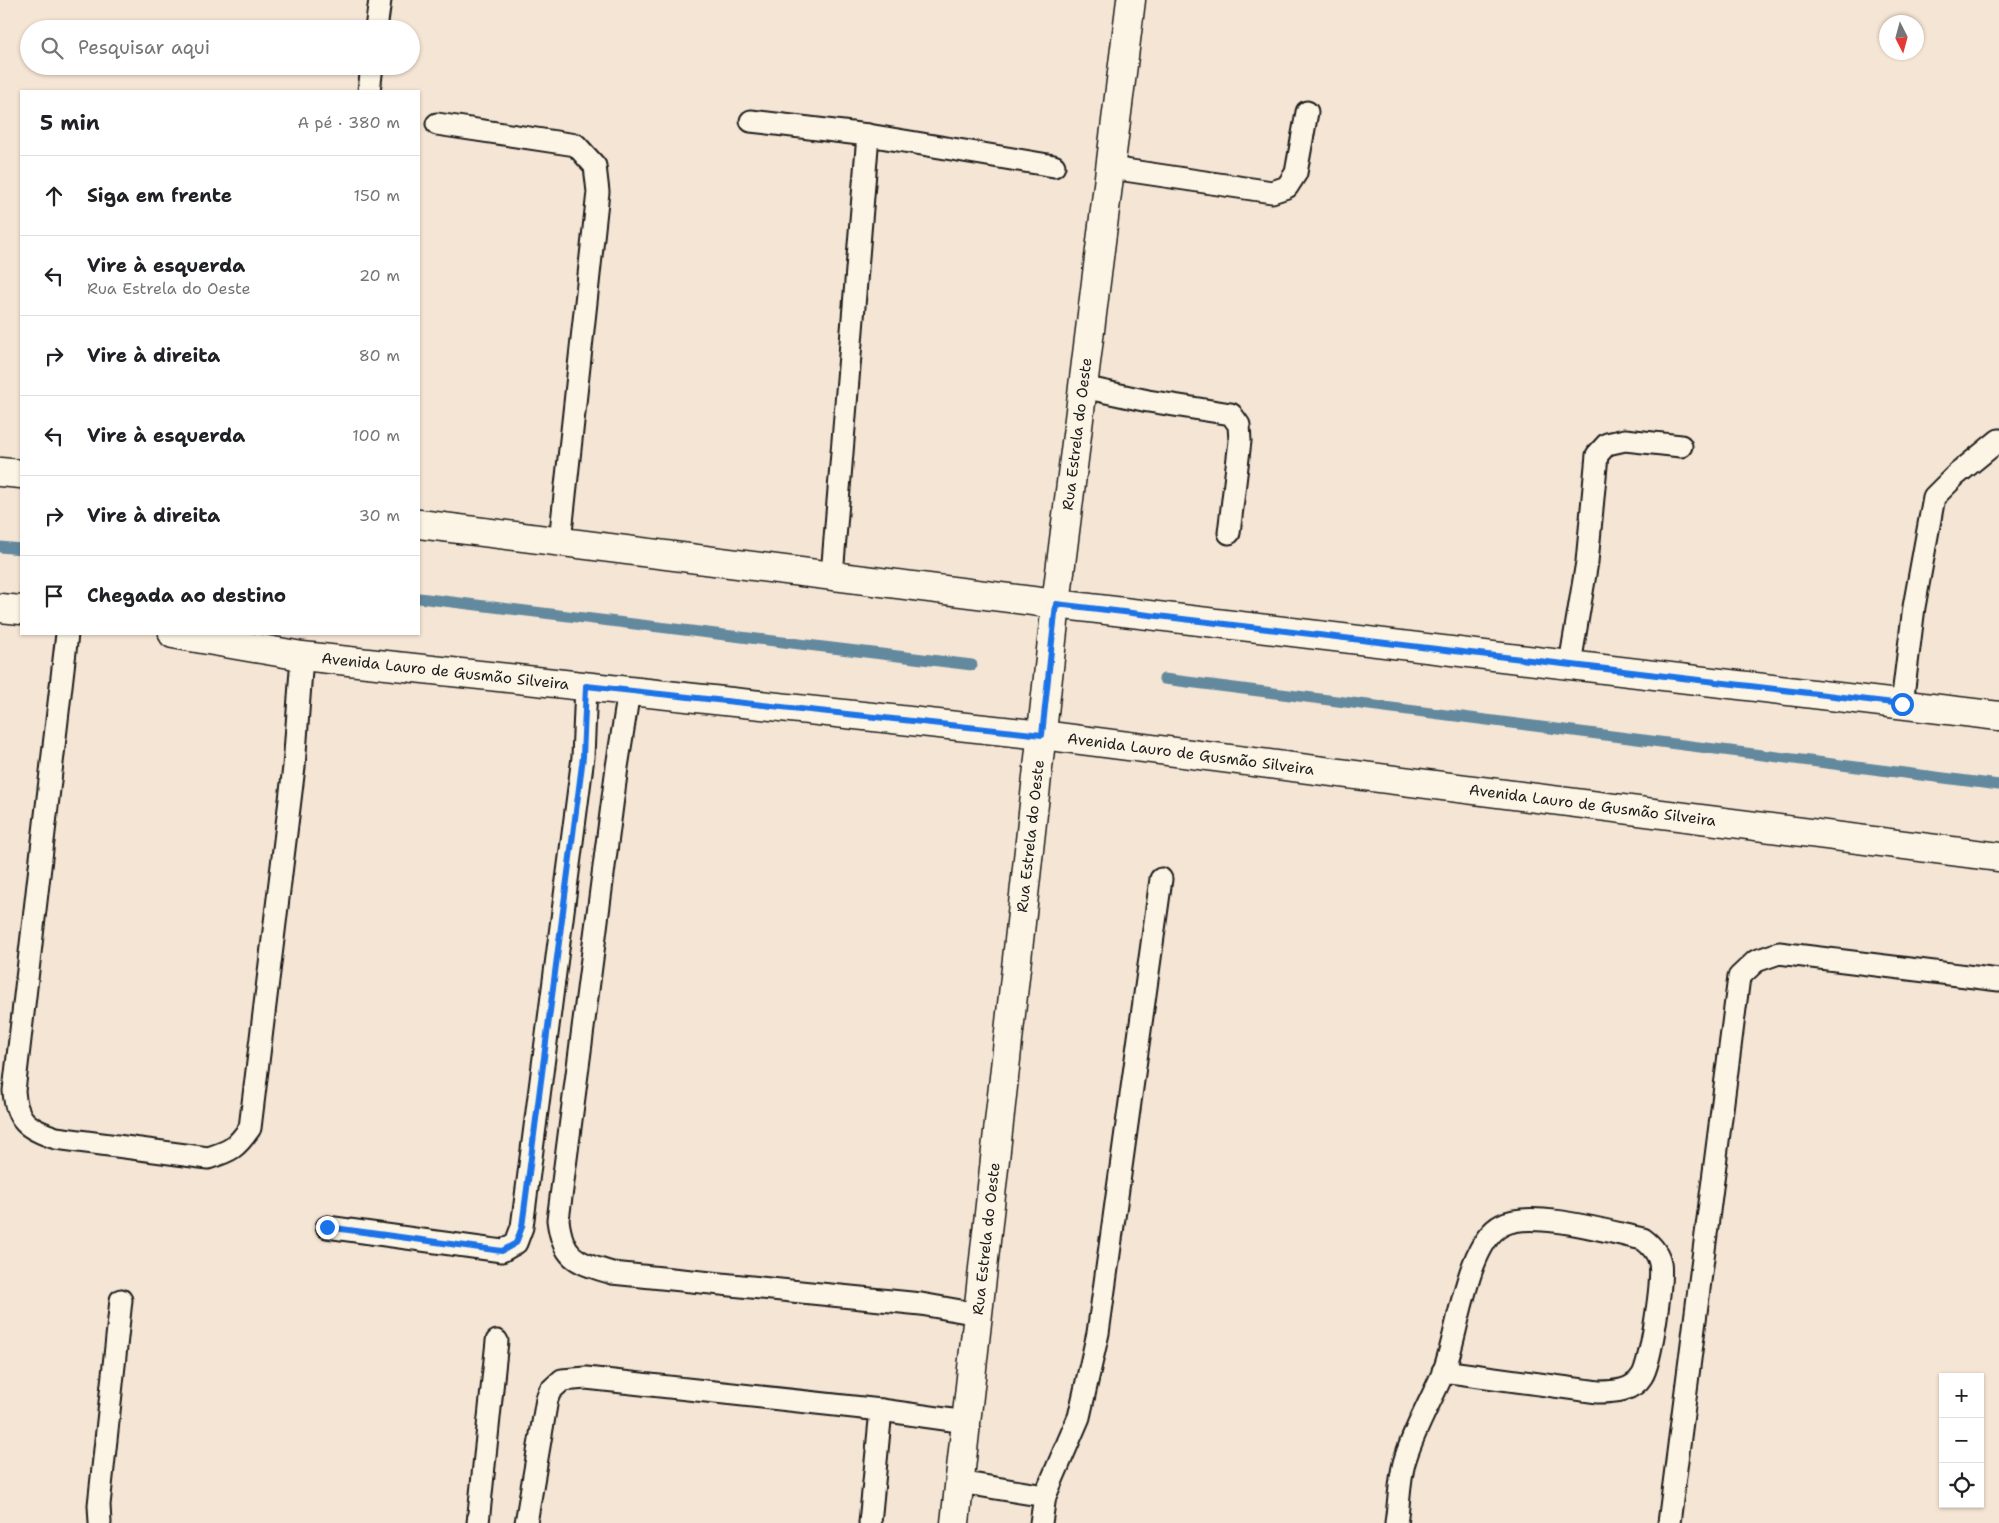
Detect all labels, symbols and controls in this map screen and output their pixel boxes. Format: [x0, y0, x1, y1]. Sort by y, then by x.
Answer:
north arrow [1879, 15, 1924, 60]
search box [20, 20, 420, 75]
icon: search [38, 34, 66, 62]
text: Pesquisar aqui [78, 35, 210, 60]
text: 5 min [40, 109, 100, 137]
text: A pé · 380 m [297, 112, 400, 133]
icon: ahead [40, 182, 68, 210]
text: Siga em frente [87, 183, 232, 208]
text: 150 m [353, 185, 400, 206]
text: Vire à esquerda [87, 253, 245, 278]
icon: left [40, 262, 68, 290]
text: 20 m [359, 265, 400, 286]
text: Rua Estrela do Oeste [87, 278, 251, 299]
icon: right [40, 342, 68, 370]
text: Vire à direita [87, 343, 220, 368]
text: 80 m [359, 345, 400, 366]
street label: Rua Estrela do Oeste [1058, 356, 1097, 511]
icon: left [40, 422, 68, 450]
text: Vire à esquerda [87, 423, 245, 448]
text: 100 m [352, 425, 400, 446]
icon: right [40, 502, 68, 530]
text: Vire à direita [87, 503, 220, 528]
text: 30 m [359, 505, 400, 526]
icon: arrive [40, 582, 68, 610]
text: Chegada ao destino [87, 583, 286, 608]
street label: Avenida Lauro de Gusmão Silveira [321, 648, 571, 695]
route start [1891, 693, 1914, 716]
street label: Avenida Lauro de Gusmão Silveira [1066, 728, 1316, 780]
street label: Rua Estrela do Oeste [1012, 759, 1049, 914]
street label: Avenida Lauro de Gusmão Silveira [1468, 780, 1718, 831]
street label: Rua Estrela do Oeste [968, 1161, 1005, 1316]
route end [316, 1216, 339, 1239]
map controls [1939, 1373, 1984, 1508]
button: + [1939, 1373, 1984, 1418]
button: − [1939, 1418, 1984, 1463]
button: locate [1939, 1463, 1984, 1508]

